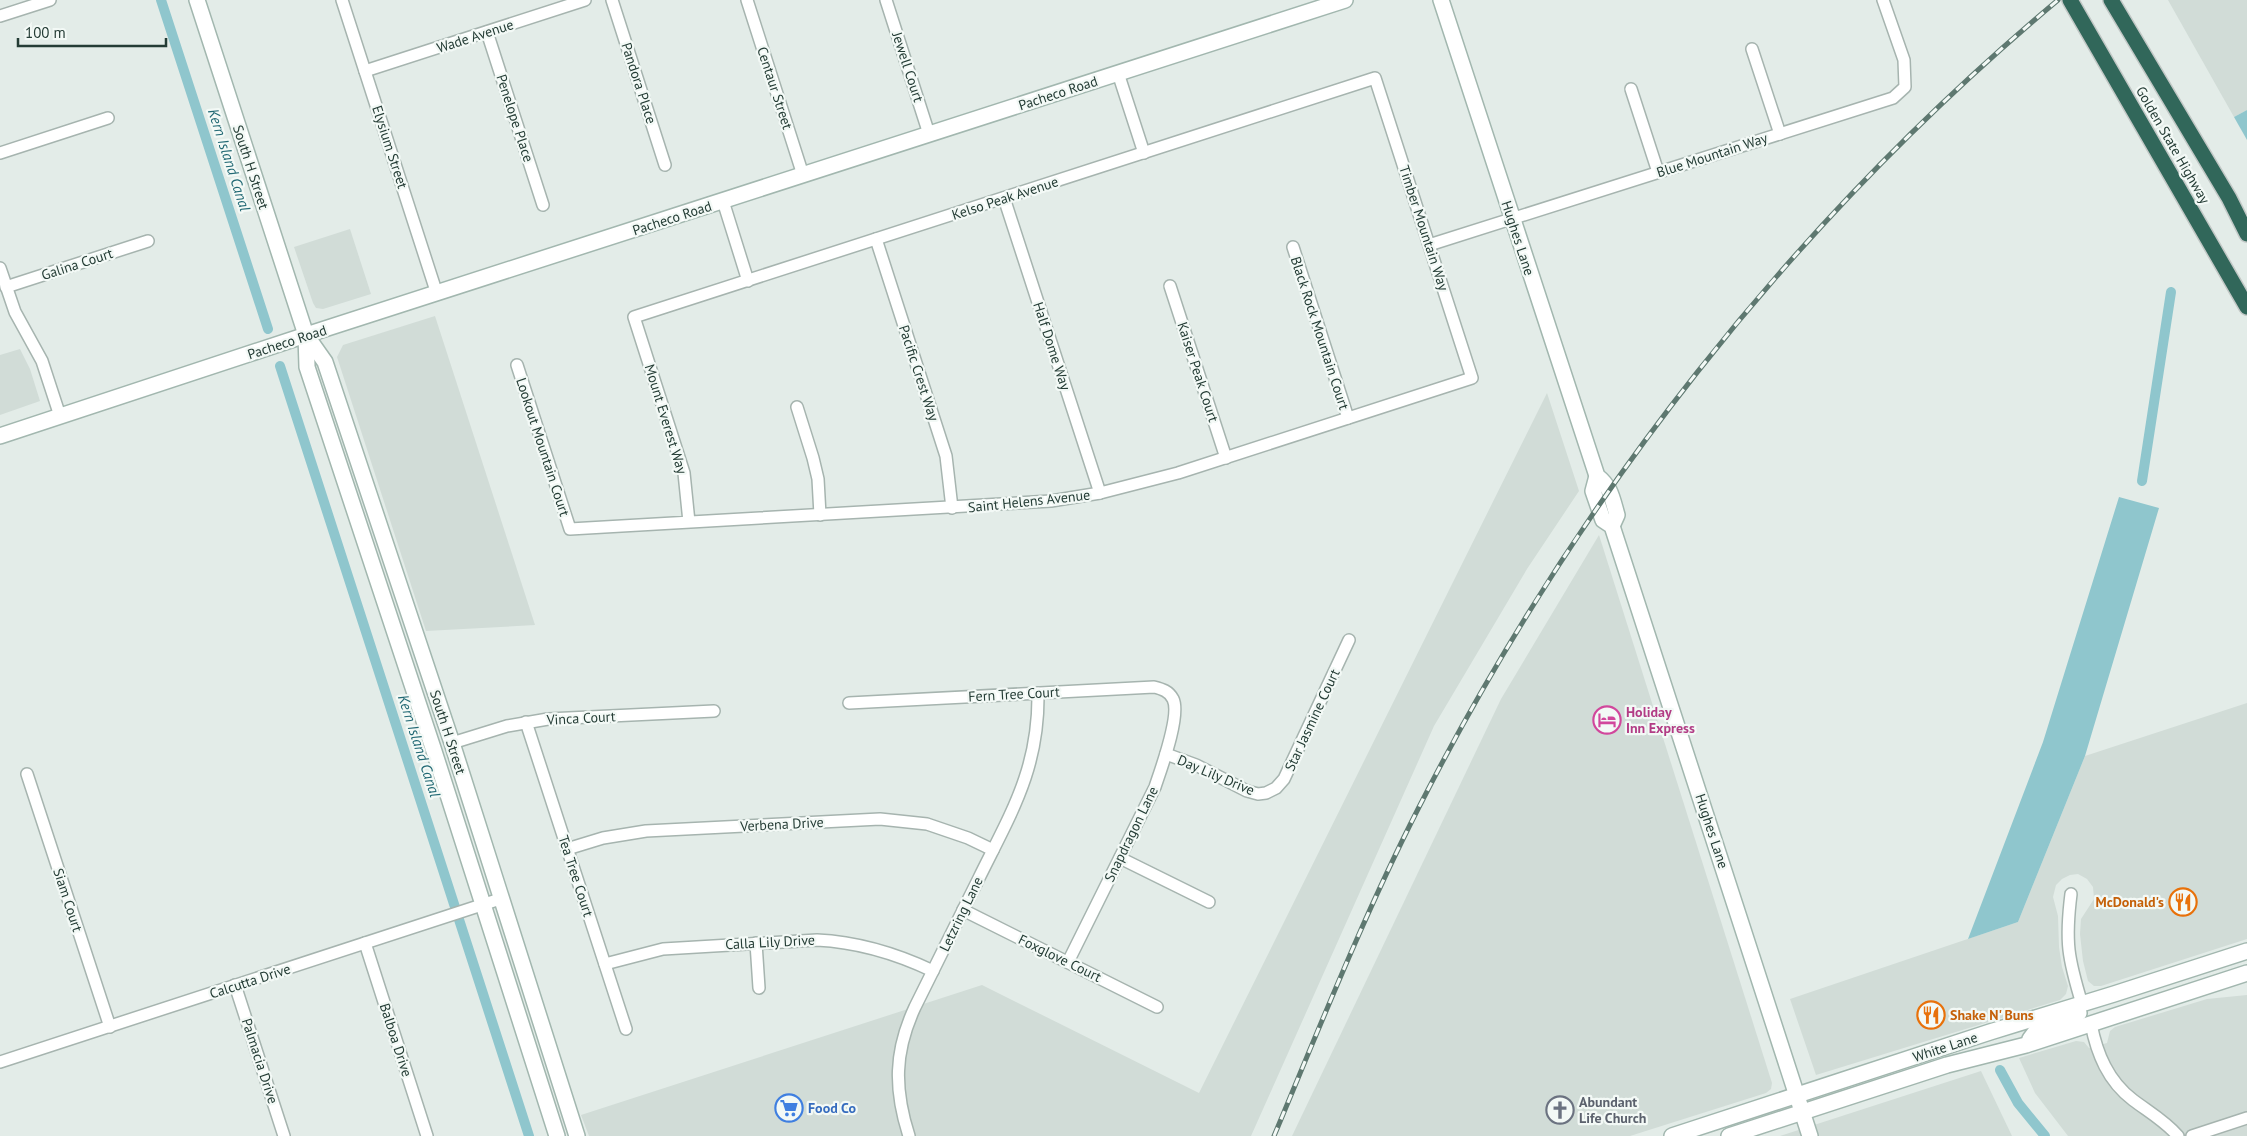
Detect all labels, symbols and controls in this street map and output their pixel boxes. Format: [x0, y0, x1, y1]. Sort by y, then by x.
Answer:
scale bar [18, 15, 165, 47]
street label: Wade Avenue [434, 15, 516, 57]
text: 100 m [25, 23, 66, 42]
street label: Jewell Court [888, 29, 928, 105]
street label: Pandora Place [617, 40, 661, 126]
street label: Centaur Street [753, 44, 797, 132]
street label: Penelope Place [492, 72, 538, 164]
street label: Pacheco Road [1016, 72, 1100, 114]
street label: Golden State Highway [2132, 83, 2214, 207]
street label: Elysium Street [368, 103, 412, 191]
water label: Kern Island Canal [204, 106, 255, 214]
street label: South H Street [229, 123, 273, 212]
street label: Blue Mountain Way [1654, 128, 1770, 181]
street label: Timber Mountain Way [1395, 163, 1453, 293]
street label: Kelso Peak Avenue [949, 172, 1061, 224]
street label: Pacheco Road [630, 197, 714, 239]
street label: Hughes Lane [1497, 198, 1539, 278]
street label: Galina Court [39, 244, 115, 284]
street label: Black Rock Mountain Court [1287, 254, 1353, 412]
street label: Half Dome Way [1029, 300, 1075, 393]
street label: Kaiser Peak Court [1173, 320, 1223, 425]
street label: Pacheco Road [245, 321, 329, 363]
street label: Pacific Crest Way [895, 323, 943, 424]
street label: Mount Everest Way [641, 362, 691, 477]
street label: Lookout Mountain Court [512, 375, 574, 519]
street label: Saint Helens Avenue [967, 486, 1091, 516]
street label: Star Jasmine Court [1280, 666, 1344, 774]
street label: Fern Tree Court [968, 683, 1060, 705]
street label: South H Street [426, 688, 470, 777]
water label: Kern Island Canal [394, 692, 445, 800]
place label: Holiday Inn Express [1626, 703, 1695, 737]
hotel icon: Holiday Inn Express [1592, 705, 1622, 735]
street label: Vinca Court [545, 707, 616, 729]
street label: Day Lily Drive [1175, 751, 1257, 799]
street label: Snapdragon Lane [1100, 783, 1162, 885]
street label: Hughes Lane [1691, 791, 1733, 871]
street label: Verbena Drive [739, 813, 824, 835]
street label: Tea Tree Court [554, 833, 598, 919]
street label: Siam Court [49, 866, 87, 934]
street label: Letzring Lane [935, 874, 987, 954]
restaurant icon: McDonald's [2168, 887, 2198, 917]
place label: McDonald's [2095, 893, 2164, 911]
street label: Foxglove Court [1016, 930, 1105, 986]
street label: Calla Lily Drive [725, 931, 815, 953]
street label: Calcutta Drive [207, 959, 293, 1003]
restaurant icon: Shake N' Buns [1916, 1000, 1946, 1030]
street label: Balboa Drive [376, 1001, 416, 1079]
place label: Shake N' Buns [1950, 1006, 2034, 1024]
street label: Palmacia Drive [238, 1016, 282, 1106]
street label: White Lane [1910, 1028, 1980, 1066]
supermarket icon: Food Co [774, 1093, 804, 1123]
place label: Abundant Life Church [1579, 1093, 1646, 1127]
church icon: Abundant Life Church [1545, 1095, 1575, 1125]
place label: Food Co [808, 1099, 856, 1117]

